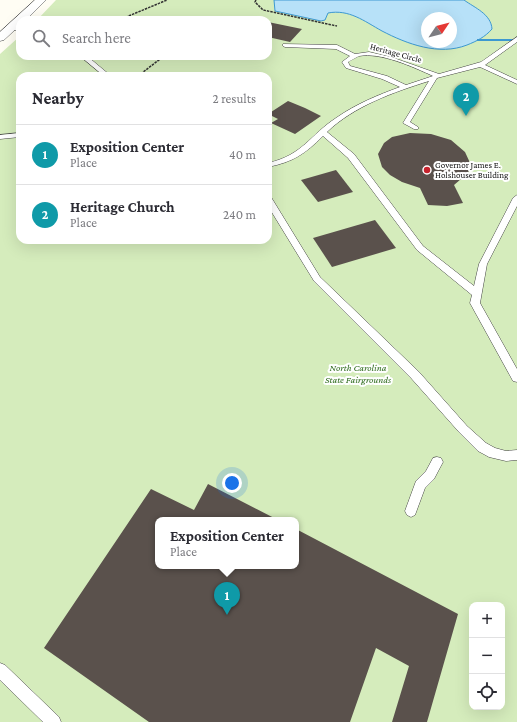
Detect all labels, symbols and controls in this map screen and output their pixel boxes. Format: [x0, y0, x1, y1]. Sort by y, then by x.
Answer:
north arrow [421, 12, 457, 48]
search box [16, 16, 272, 60]
icon: search [30, 27, 52, 49]
text: Search here [62, 30, 131, 46]
street label: Heritage Circle [369, 41, 423, 65]
pin: 2 [453, 83, 479, 116]
text: Nearby [32, 89, 84, 108]
text: 2 results [213, 91, 256, 106]
text: Exposition Center [70, 139, 184, 155]
text: 1 [43, 147, 47, 162]
text: 40 m [229, 147, 256, 162]
text: Place [70, 155, 97, 170]
place label: Governor James E. Holshouser Building [435, 160, 509, 180]
marker: Governor James E. Holshouser Building [422, 165, 432, 175]
text: Heritage Church [70, 199, 175, 215]
text: 2 [42, 207, 48, 222]
text: 240 m [223, 207, 256, 222]
text: Place [70, 215, 97, 230]
park label: North Carolina State Fairgrounds [325, 362, 392, 385]
your location [222, 473, 242, 493]
popup [155, 517, 299, 569]
text: Exposition Center [170, 528, 284, 544]
text: Place [170, 544, 197, 559]
pin: 1 [214, 582, 240, 615]
map controls [469, 602, 505, 710]
button: + [469, 602, 505, 638]
button: − [469, 638, 505, 674]
button: locate [469, 674, 505, 710]

